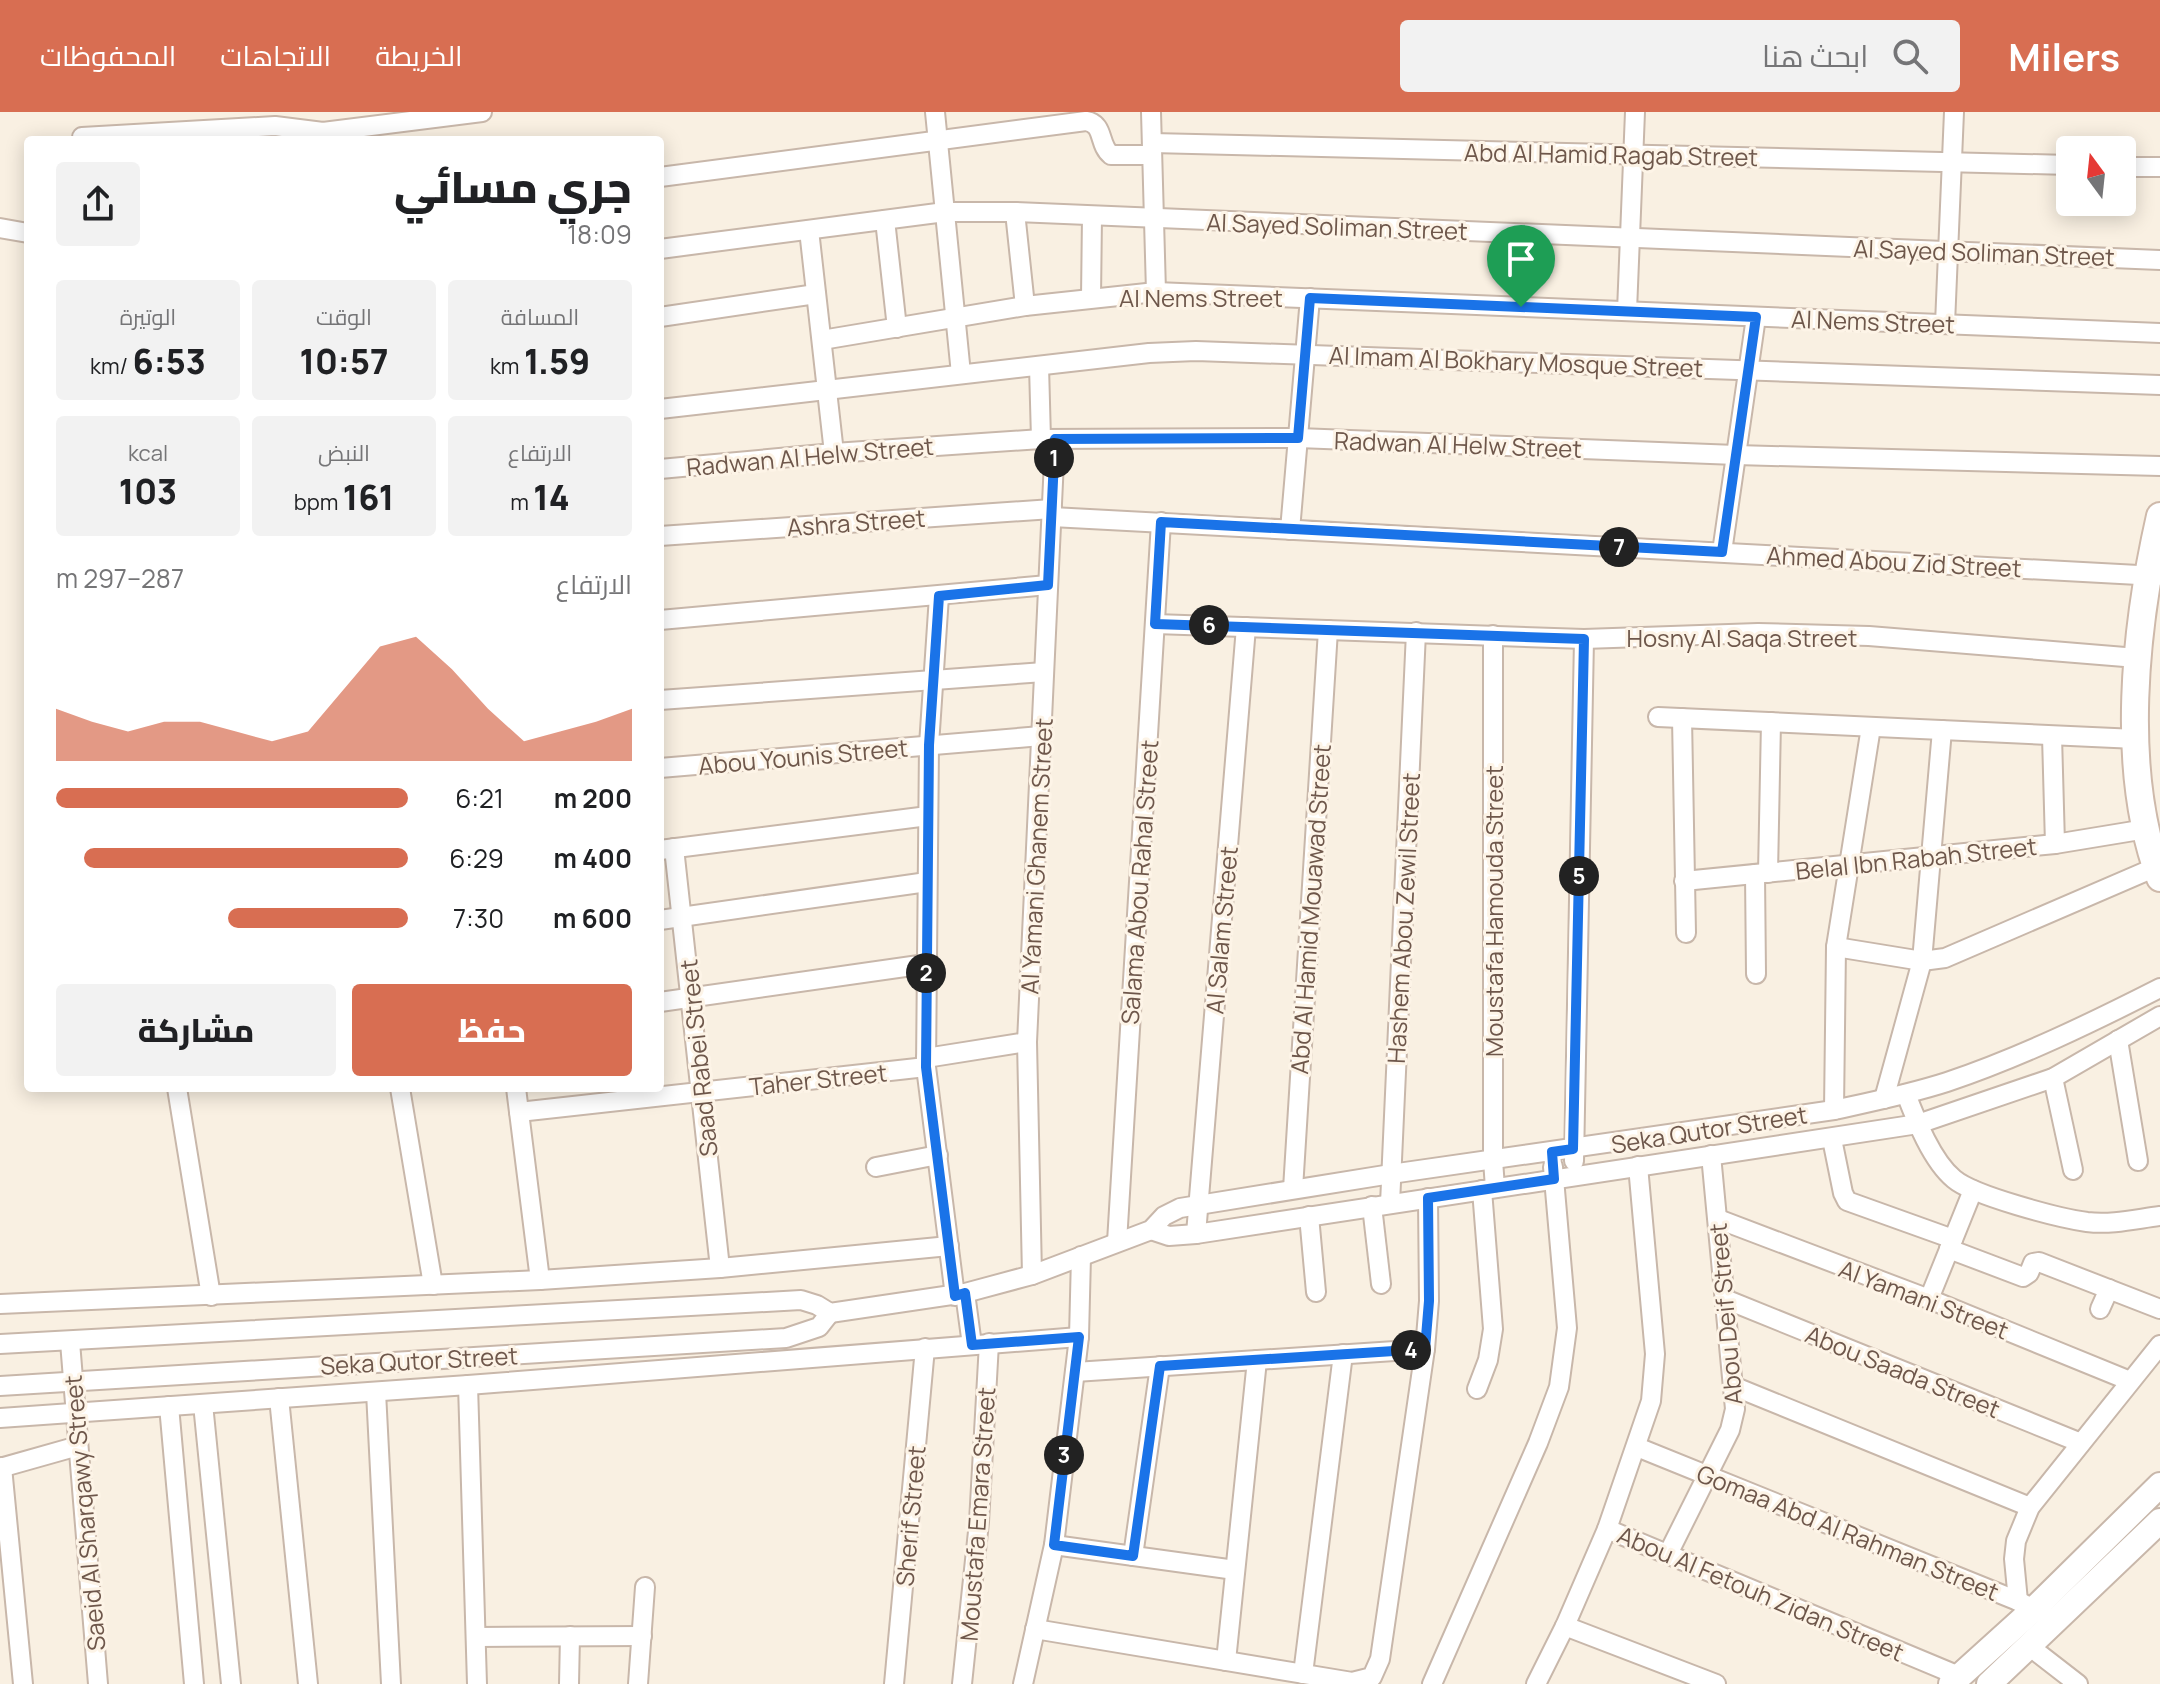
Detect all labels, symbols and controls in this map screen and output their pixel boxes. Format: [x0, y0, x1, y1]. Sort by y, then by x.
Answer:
search box [1400, 20, 1960, 92]
text: Milers [2008, 30, 2120, 82]
icon: search [1888, 34, 1932, 78]
text: ابحث هنا [1762, 35, 1868, 76]
text: المحفوظات [40, 36, 176, 74]
text: الاتجاهات [220, 36, 331, 74]
text: الخريطة [375, 36, 463, 74]
street label: Abd Al Hamid Ragab Street [1464, 135, 1758, 173]
north arrow [2056, 136, 2136, 216]
map controls [2056, 136, 2136, 216]
text: جري مسائي [394, 156, 632, 216]
button: share [56, 162, 140, 246]
street label: Al Sayed Soliman Street [1206, 205, 1468, 247]
text: 18:09 [567, 216, 632, 252]
pin [1487, 225, 1555, 307]
street label: Al Sayed Soliman Street [1853, 231, 2115, 273]
icon: arrive [1499, 237, 1543, 281]
street label: Al Nems Street [1119, 281, 1283, 314]
text: الوتيرة [120, 302, 176, 332]
text: الوقت [316, 302, 372, 332]
text: المسافة [501, 302, 579, 332]
street label: Al Nems Street [1790, 302, 1956, 340]
text: 6:53 [133, 338, 206, 384]
text: 10:57 [299, 338, 389, 384]
text: 1.59 [524, 338, 590, 384]
street label: Al Imam Al Bokhary Mosque Street [1328, 338, 1704, 384]
text: /km [90, 351, 133, 381]
text: km [490, 351, 524, 381]
street label: Radwan Al Helw Street [1333, 423, 1583, 465]
street label: Radwan Al Helw Street [685, 429, 935, 483]
text: kcal [128, 438, 168, 468]
text: النبض [318, 438, 370, 468]
text: الارتفاع [508, 438, 572, 468]
pin: 1 [1034, 438, 1074, 478]
text: 1 [1049, 443, 1059, 473]
text: 103 [119, 468, 177, 514]
text: 161 [343, 474, 394, 520]
text: 14 [533, 474, 570, 520]
text: bpm [294, 487, 343, 517]
text: m [510, 487, 533, 517]
street label: Ashra Street [786, 501, 926, 543]
pin: 7 [1599, 527, 1639, 567]
text: 7 [1613, 532, 1625, 562]
street label: Ahmed Abou Zid Street [1766, 538, 2022, 584]
text: 287–297 m [56, 560, 184, 596]
text: الارتفاع [556, 566, 632, 602]
pin: 6 [1189, 605, 1229, 645]
text: 6 [1202, 610, 1216, 640]
street label: Hosny Al Saqa Street [1627, 621, 1857, 654]
street label: Al Yamani Ghanem Street [1012, 717, 1060, 995]
street label: Abou Younis Street [697, 730, 909, 782]
street label: Salama Abou Rahal Street [1113, 739, 1165, 1025]
street label: Abd Al Hamid Mouawad Street [1282, 743, 1338, 1075]
street label: Moustafa Hamouda Street [1477, 765, 1510, 1057]
street label: Hashem Abou Zewil Street [1379, 772, 1427, 1064]
text: 6:21 [455, 780, 504, 816]
text: 200 m [554, 780, 632, 816]
street label: Belal Ibn Rabah Street [1794, 829, 2038, 887]
text: 6:29 [449, 840, 504, 876]
text: 400 m [553, 840, 632, 876]
street label: Al Salam Street [1197, 845, 1245, 1015]
pin: 5 [1559, 856, 1599, 896]
text: 5 [1573, 861, 1585, 891]
text: 7:30 [453, 900, 504, 936]
text: 600 m [553, 900, 632, 936]
pin: 2 [906, 953, 946, 993]
street label: Saad Rabei Street [671, 958, 725, 1158]
text: 2 [919, 958, 933, 988]
button: مشاركة [56, 984, 336, 1076]
button: حفظ [352, 984, 632, 1076]
street label: Taher Street [748, 1055, 888, 1103]
street label: Seka Qutor Street [1609, 1097, 1809, 1161]
street label: Abou Deif Street [1701, 1222, 1749, 1406]
street label: Al Yamani Street [1834, 1251, 2014, 1347]
street label: Abou Saada Street [1801, 1317, 2005, 1425]
pin: 4 [1391, 1330, 1431, 1370]
text: 4 [1404, 1335, 1418, 1365]
street label: Seka Qutor Street [319, 1338, 519, 1382]
street label: Saeid Al Sharqawy Street [56, 1374, 112, 1652]
street label: Moustafa Emara Street [952, 1386, 1002, 1642]
pin: 3 [1044, 1435, 1084, 1475]
text: 3 [1058, 1440, 1070, 1470]
street label: Sherif Street [887, 1444, 933, 1588]
street label: Gomaa Abd Al Rahman Street [1692, 1456, 2004, 1608]
street label: Abou Al Fetouh Zidan Street [1613, 1518, 1909, 1668]

